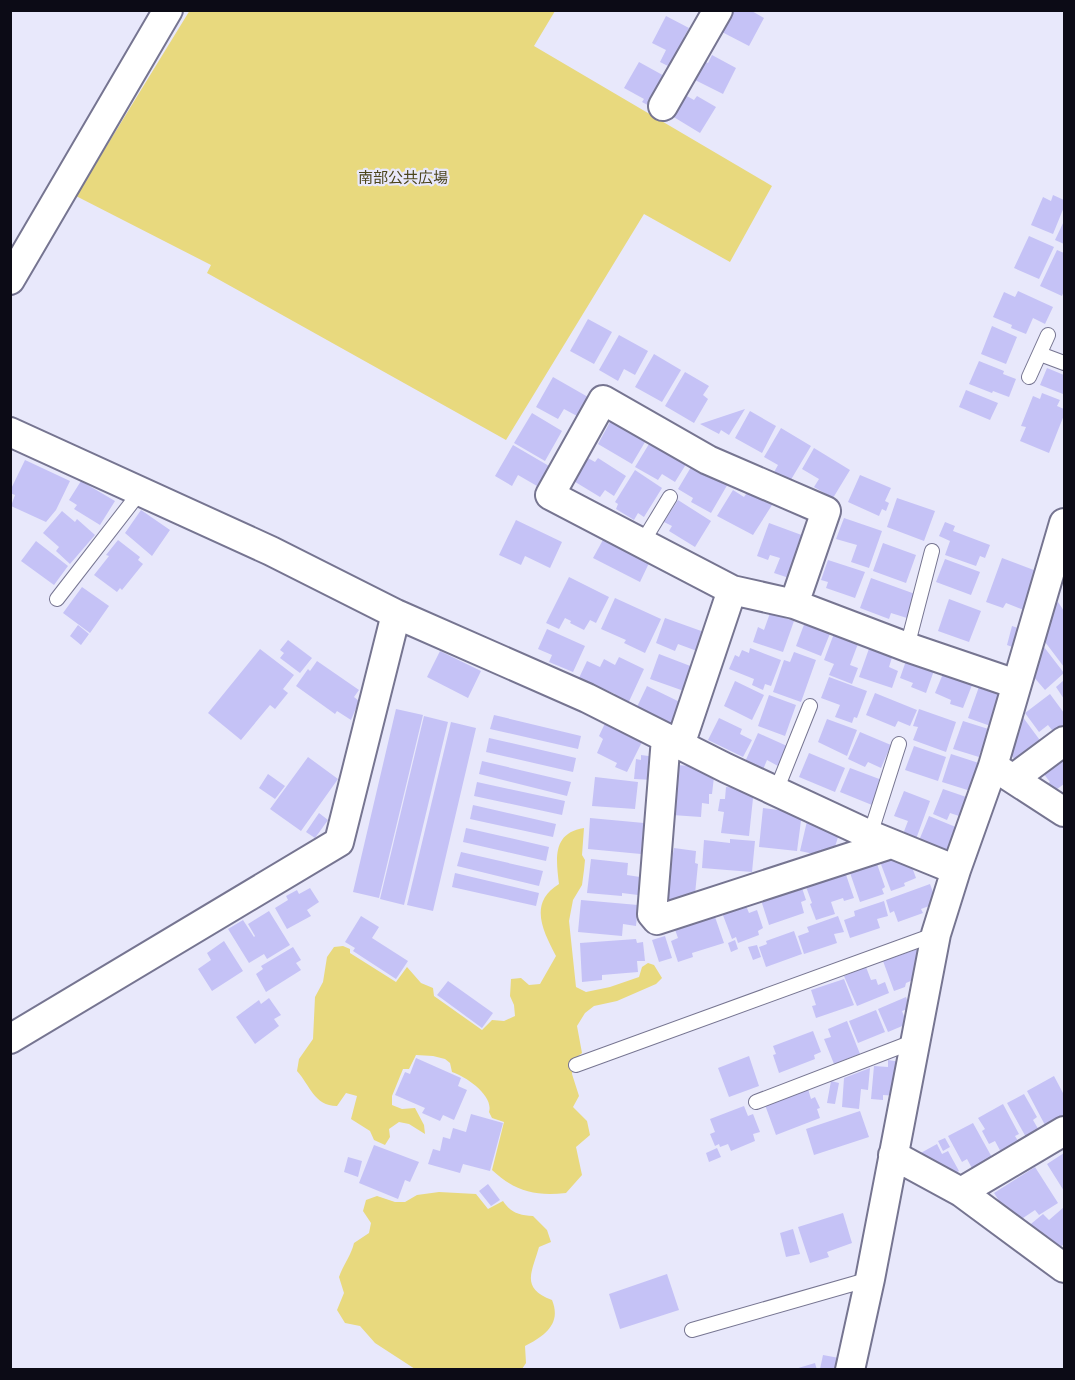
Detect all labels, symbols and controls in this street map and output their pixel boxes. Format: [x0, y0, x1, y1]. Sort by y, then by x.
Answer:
park label: 南部公共広場 [358, 167, 448, 188]

